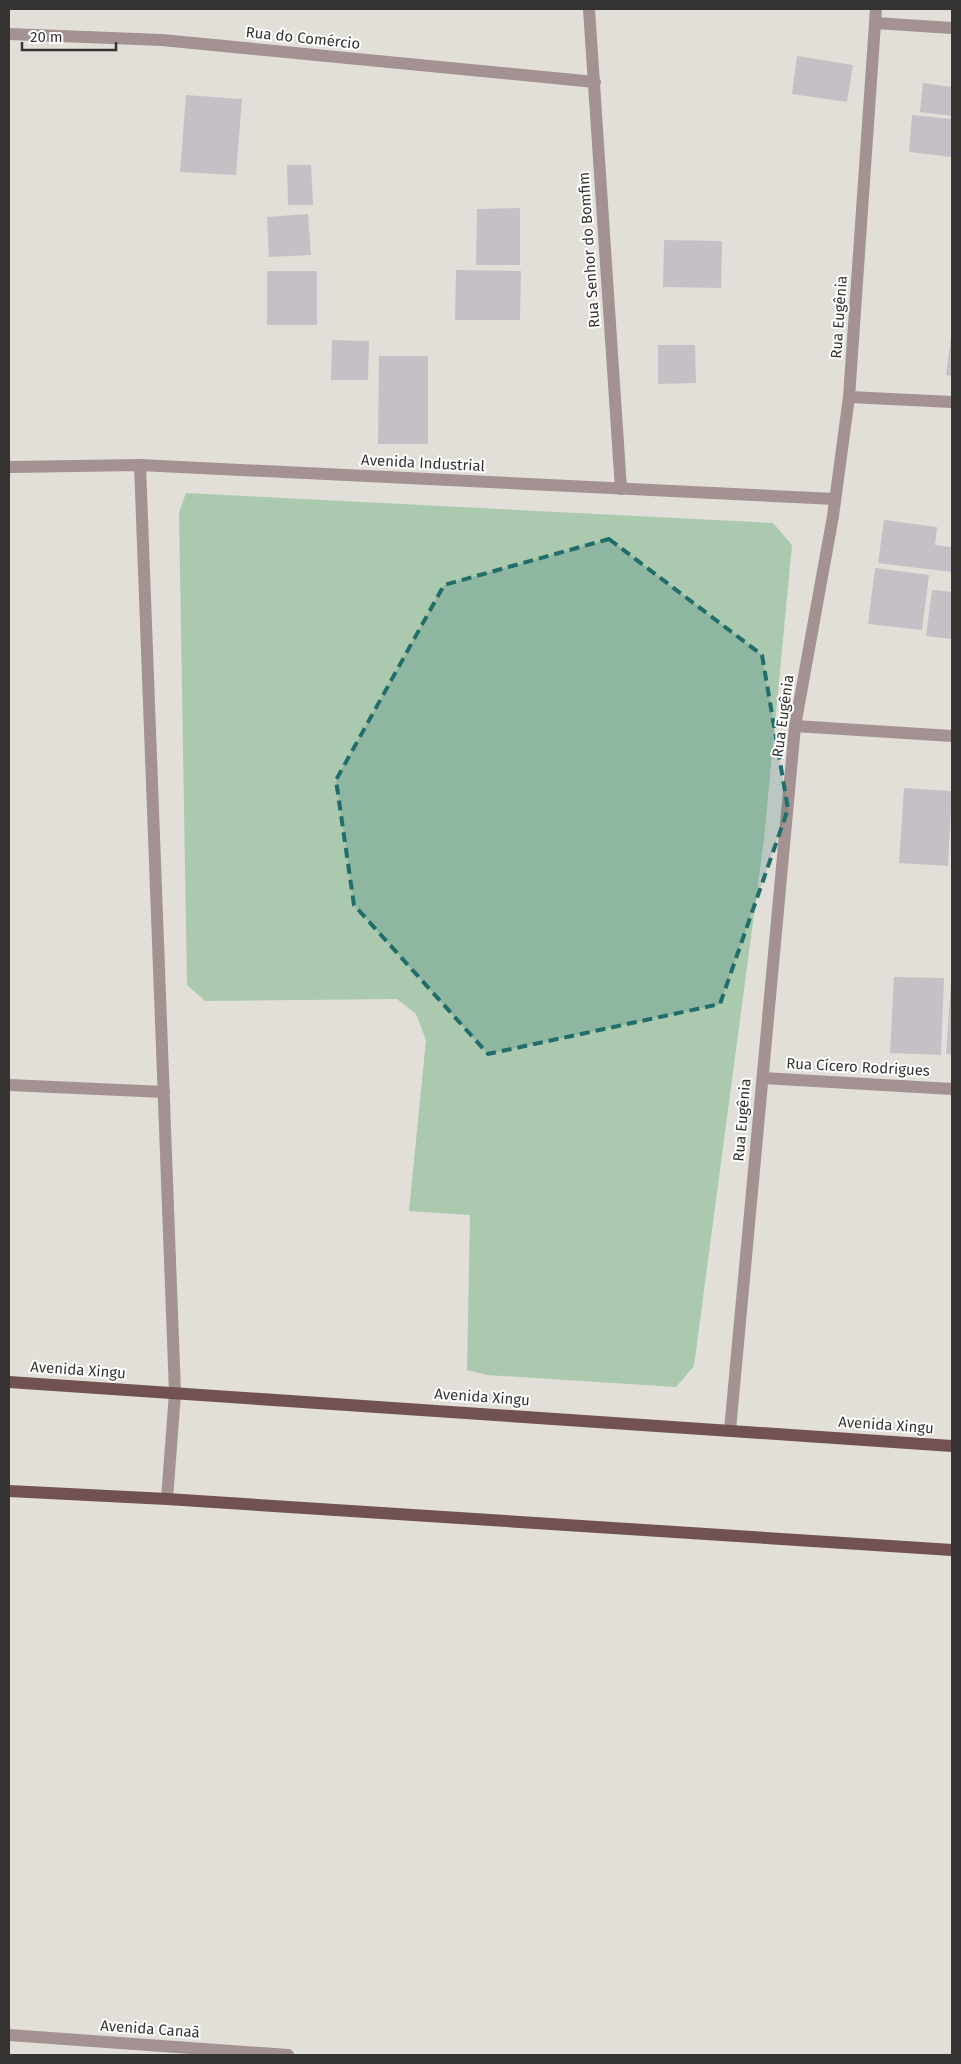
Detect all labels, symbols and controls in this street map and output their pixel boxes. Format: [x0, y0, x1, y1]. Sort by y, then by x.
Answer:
scale bar [22, 20, 116, 52]
street label: Rua do Comércio [245, 23, 361, 53]
text: 20 m [30, 28, 63, 46]
street label: Rua Senhor do Bomfim [575, 171, 603, 329]
street label: Rua Eugênia [827, 275, 851, 359]
street label: Avenida Industrial [361, 451, 486, 475]
street label: Rua Eugênia [768, 673, 798, 759]
street label: Rua Cícero Rodrigues [786, 1054, 930, 1080]
street label: Rua Eugênia [729, 1078, 755, 1162]
street label: Avenida Xingu [30, 1358, 126, 1382]
street label: Avenida Xingu [434, 1385, 530, 1409]
street label: Avenida Xingu [838, 1413, 934, 1437]
street label: Avenida Canaã [100, 2017, 200, 2041]

